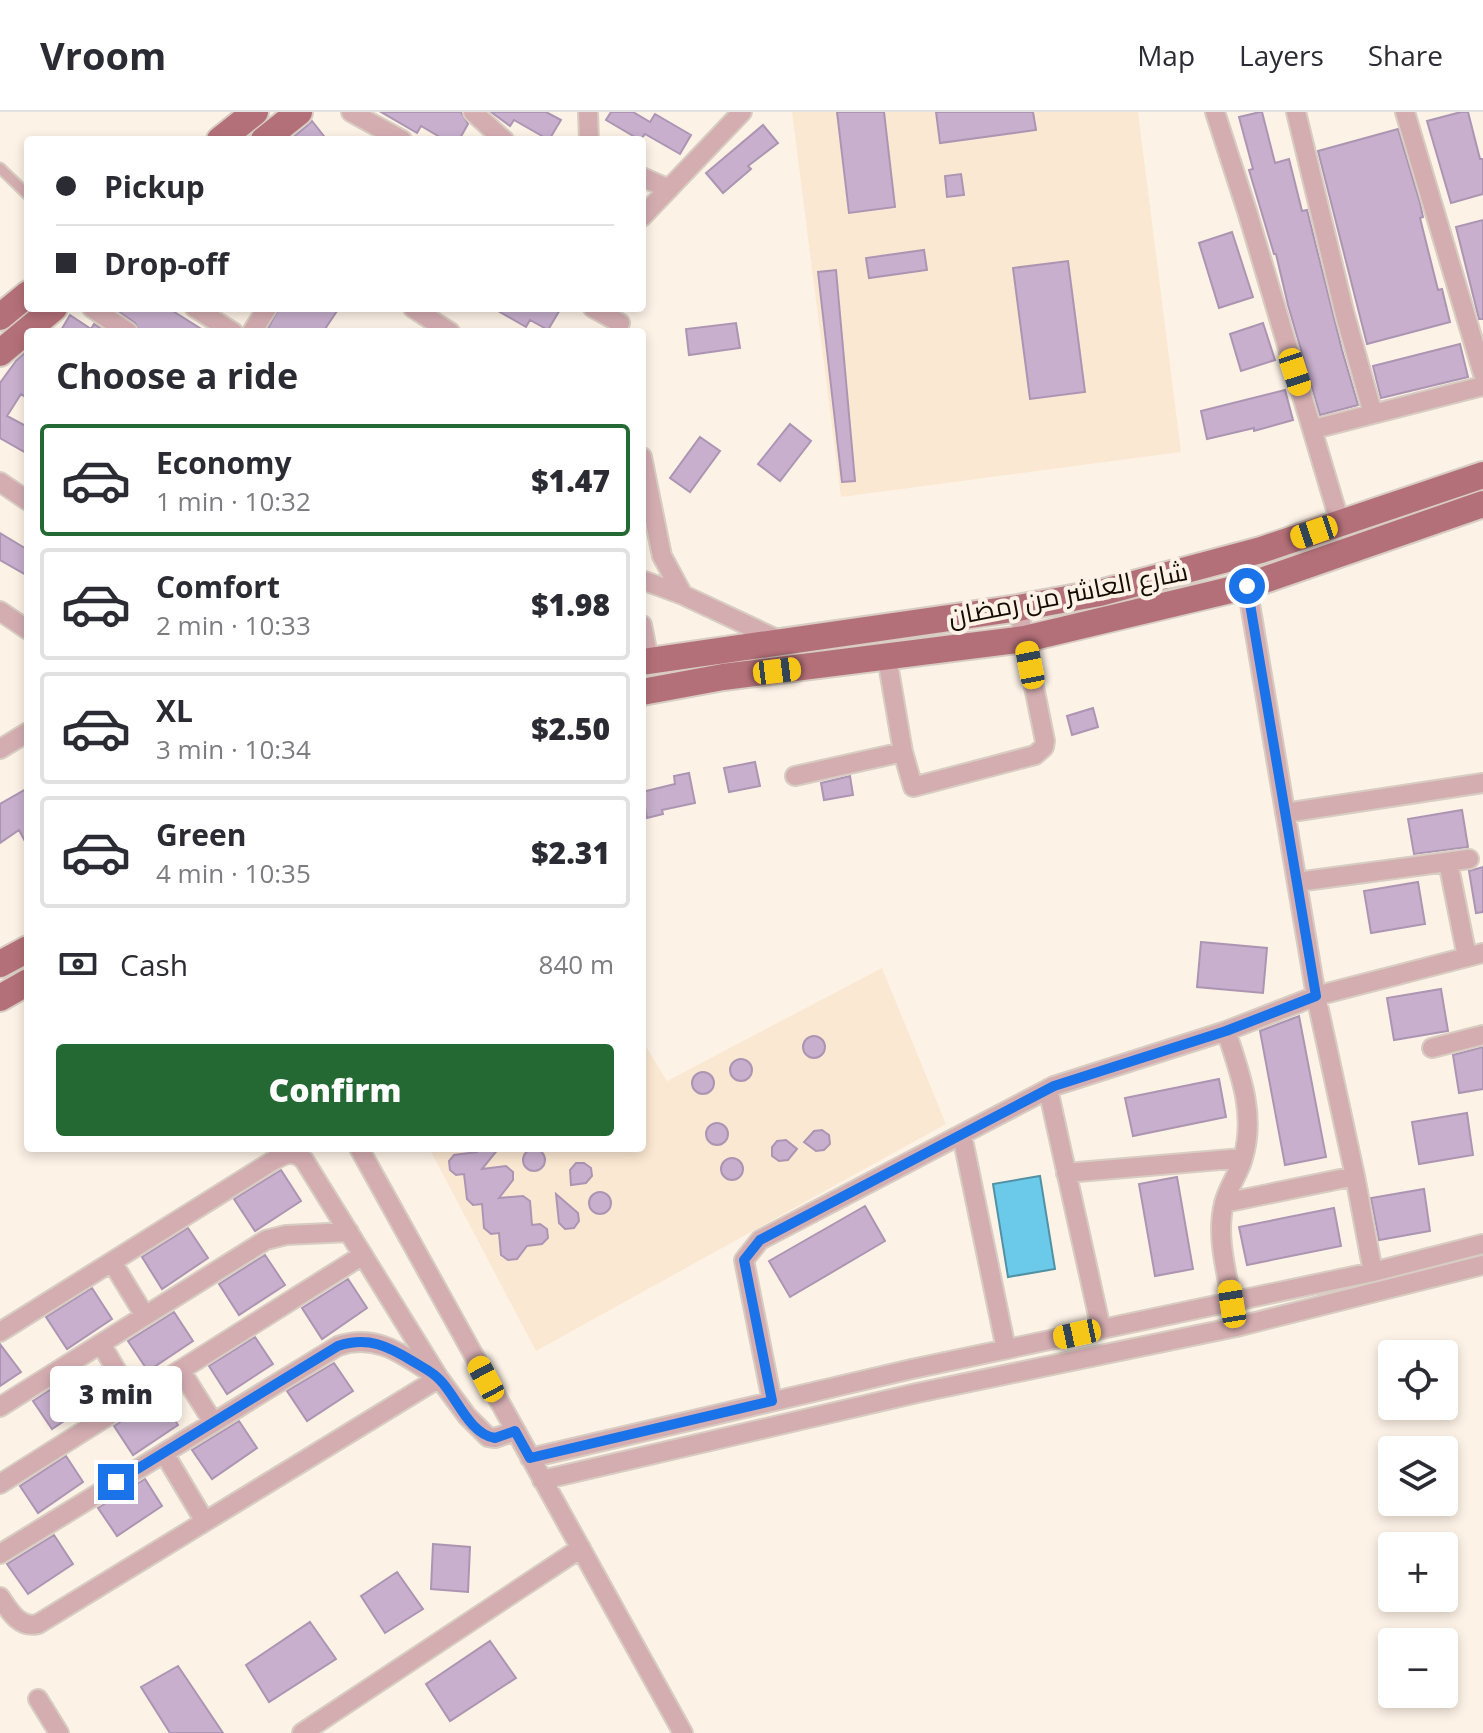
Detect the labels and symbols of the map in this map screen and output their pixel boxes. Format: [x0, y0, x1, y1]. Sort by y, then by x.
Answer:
car [1276, 345, 1314, 399]
car [1287, 513, 1341, 551]
street label: شارع العاشر من رمضان [945, 552, 1191, 634]
route start [1229, 568, 1265, 604]
car [1014, 639, 1046, 691]
car [752, 656, 802, 686]
car [1216, 1278, 1248, 1330]
car [1051, 1317, 1103, 1351]
car [464, 1352, 508, 1406]
callout: 3 min [50, 1366, 182, 1422]
route end [98, 1464, 134, 1500]

